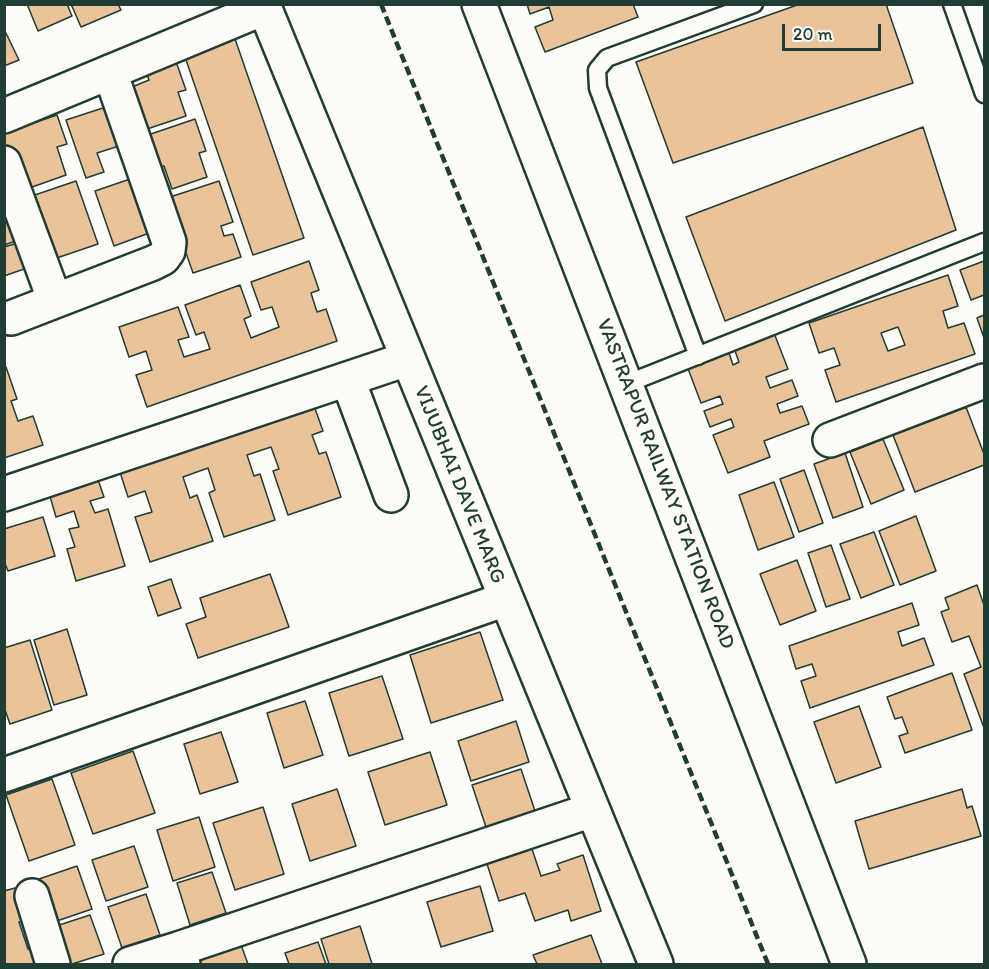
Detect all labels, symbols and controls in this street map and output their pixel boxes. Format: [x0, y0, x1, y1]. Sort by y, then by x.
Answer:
scale bar [785, 12, 884, 50]
text: 20 m [793, 23, 833, 45]
street label: VASTRAPUR RAILWAY STATION ROAD [590, 315, 740, 653]
street label: VIJUBHAI DAVE MARG [408, 382, 510, 588]

